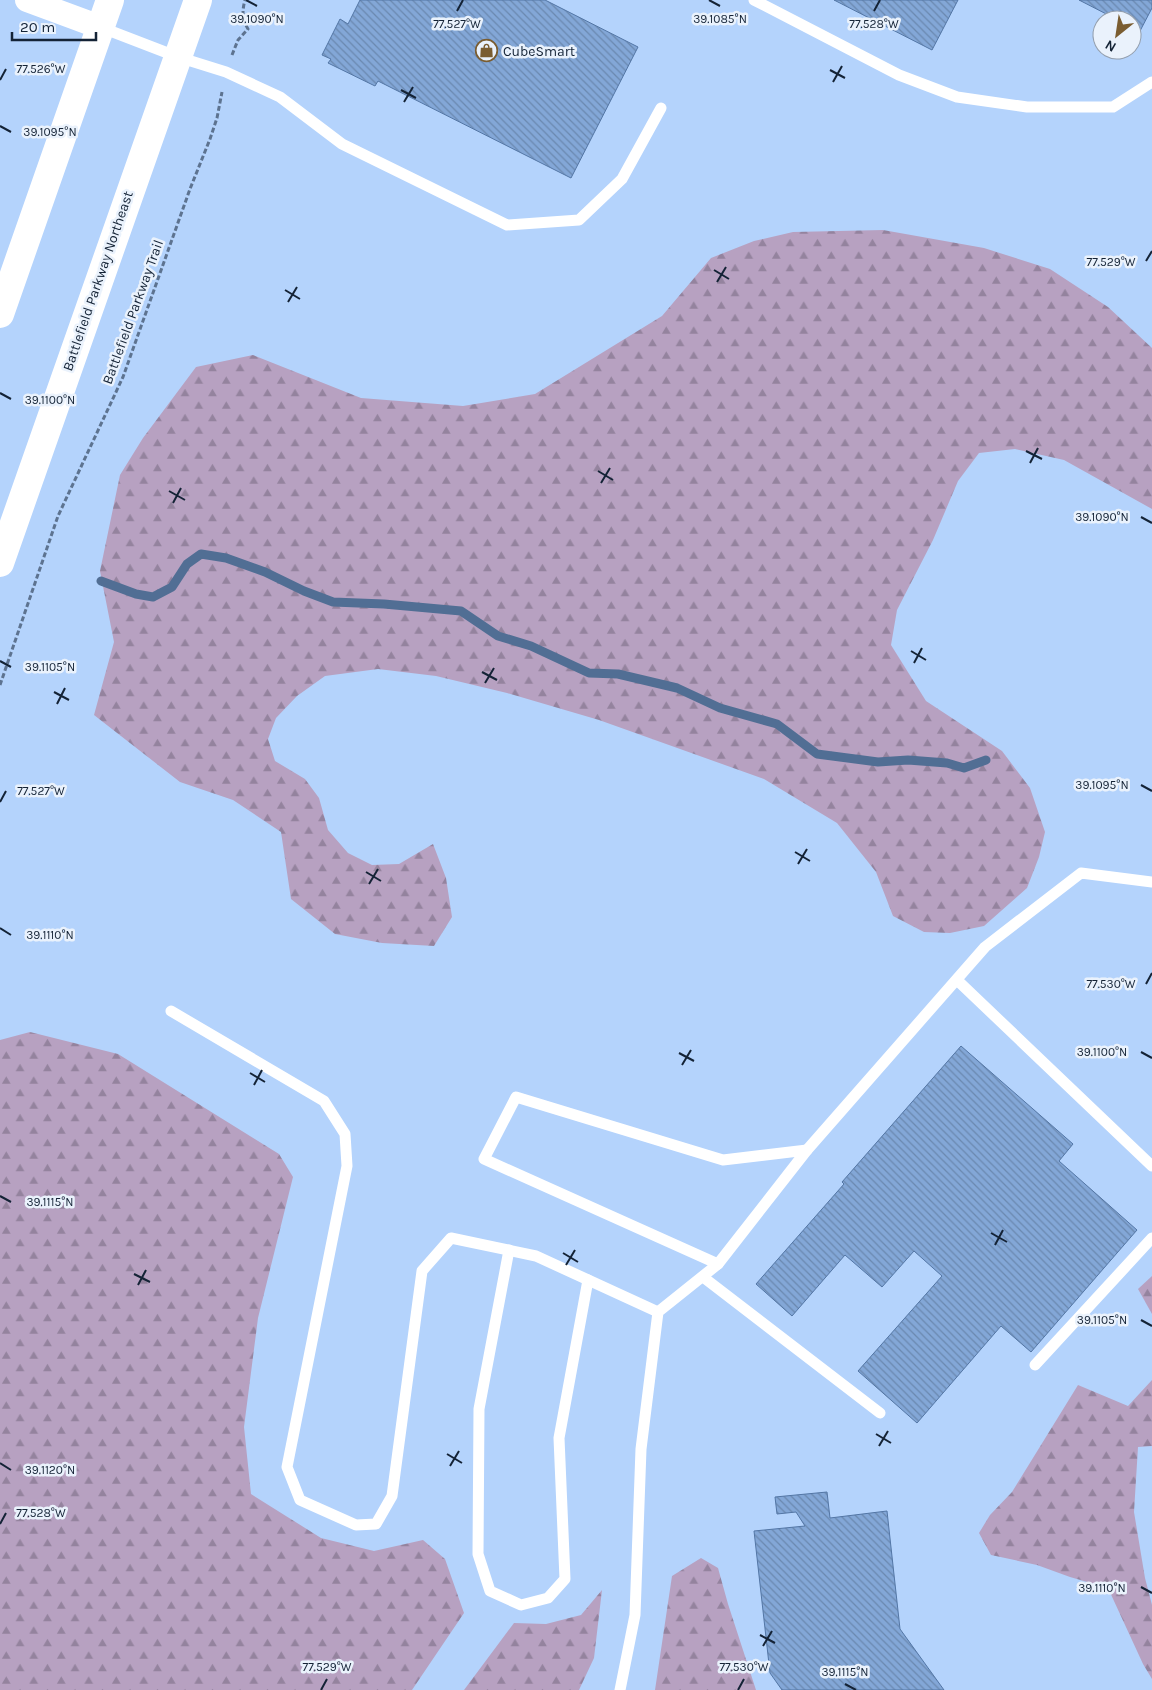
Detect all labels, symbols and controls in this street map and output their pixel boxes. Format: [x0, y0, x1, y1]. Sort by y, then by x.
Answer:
scale bar [12, 10, 96, 42]
north arrow [1092, 10, 1142, 60]
text: 39.1090°N [230, 12, 284, 26]
text: 39.1085°N [693, 12, 747, 26]
text: 77.527°W [433, 17, 481, 31]
text: 77.528°W [849, 17, 899, 31]
text: 20 m [20, 18, 55, 36]
text: N [1102, 36, 1119, 56]
shop icon: CubeSmart [475, 39, 499, 63]
place label: CubeSmart [503, 43, 575, 60]
text: 77.526°W [17, 62, 66, 76]
text: 39.1095°N [23, 125, 77, 139]
street label: Battlefield Parkway Northeast [59, 189, 137, 373]
street label: Battlefield Parkway Trail [99, 237, 167, 387]
text: 77.529°W [1087, 255, 1136, 269]
text: 39.1100°N [25, 393, 75, 407]
text: 39.1090°N [1075, 510, 1129, 524]
text: 39.1105°N [25, 660, 75, 674]
text: 39.1095°N [1075, 778, 1129, 792]
text: 77.527°W [17, 784, 65, 798]
text: 39.1110°N [26, 928, 74, 942]
text: 77.530°W [1086, 977, 1136, 991]
text: 39.1100°N [1077, 1045, 1127, 1059]
text: 39.1115°N [26, 1195, 74, 1209]
text: 39.1105°N [1077, 1313, 1127, 1327]
text: 39.1120°N [25, 1463, 75, 1477]
text: 77.528°W [16, 1506, 66, 1520]
text: 39.1110°N [1078, 1581, 1126, 1595]
text: 77.529°W [303, 1660, 352, 1674]
text: 77.530°W [719, 1660, 769, 1674]
text: 39.1115°N [821, 1665, 869, 1679]

